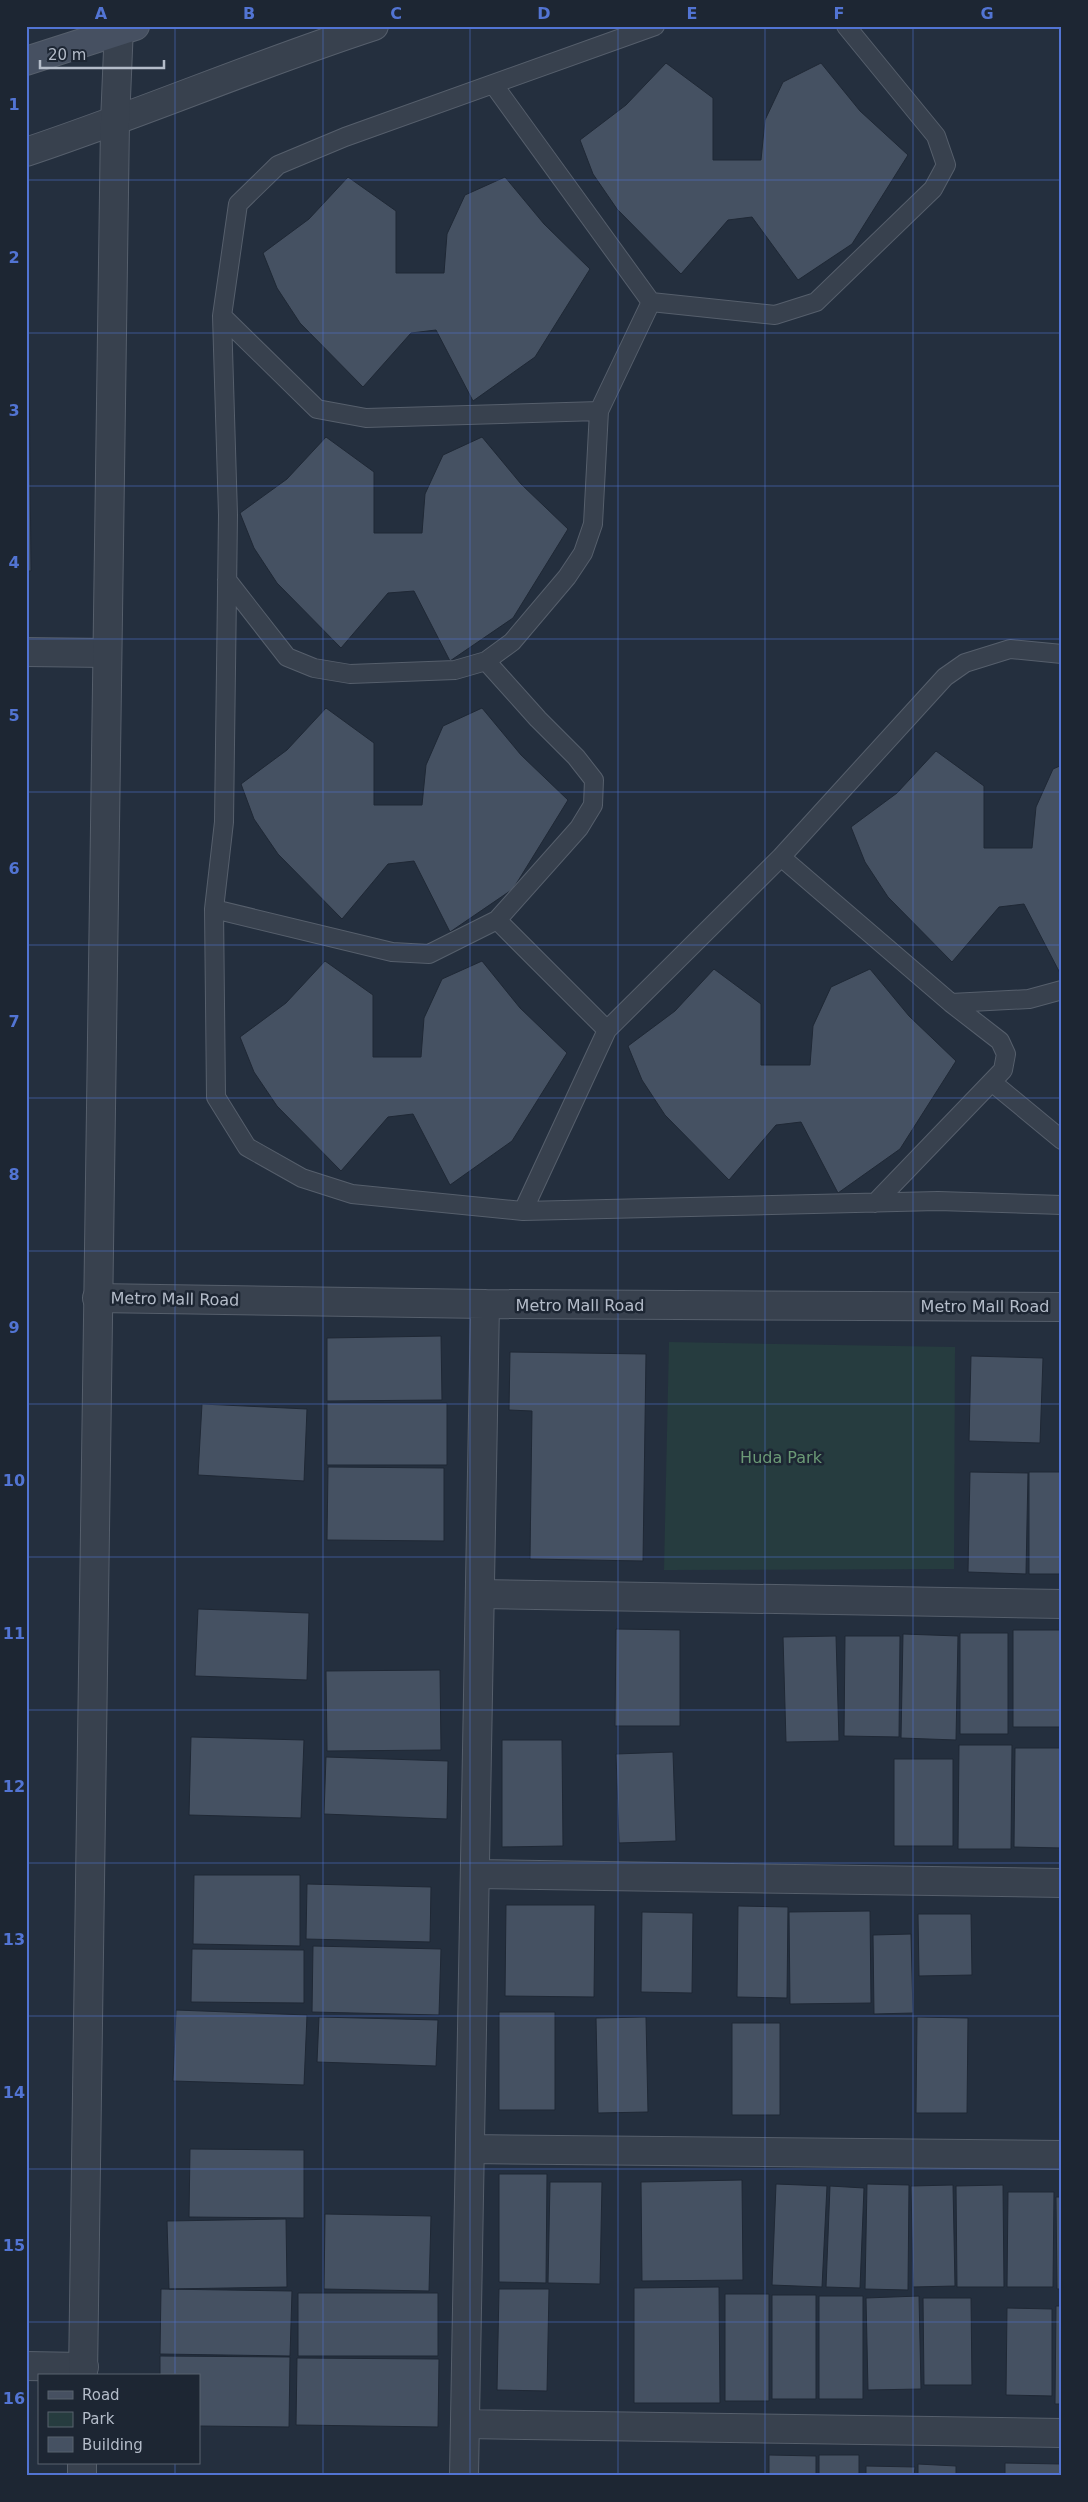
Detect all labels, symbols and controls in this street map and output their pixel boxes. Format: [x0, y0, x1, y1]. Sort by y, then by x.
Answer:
text: A [95, 4, 108, 23]
text: B [243, 4, 255, 23]
text: C [390, 4, 402, 23]
text: D [537, 4, 551, 23]
text: E [687, 4, 697, 23]
text: F [834, 4, 844, 23]
text: G [980, 4, 994, 23]
scale bar [40, 38, 164, 70]
text: 20 m [48, 46, 86, 64]
text: 1 [8, 95, 20, 114]
text: 2 [8, 248, 20, 267]
text: 3 [8, 401, 20, 420]
text: 4 [8, 553, 20, 572]
text: 5 [8, 706, 20, 725]
text: 6 [8, 859, 20, 878]
text: 7 [8, 1012, 20, 1031]
text: 8 [8, 1165, 20, 1184]
street label: Metro Mall Road [110, 1288, 240, 1310]
street label: Metro Mall Road [516, 1296, 644, 1315]
street label: Metro Mall Road [921, 1297, 1049, 1316]
text: 9 [8, 1318, 20, 1337]
park label: Huda Park [740, 1448, 823, 1467]
text: 10 [3, 1471, 25, 1490]
text: 11 [3, 1624, 25, 1643]
text: 12 [3, 1777, 25, 1796]
text: 13 [3, 1930, 25, 1949]
text: 14 [3, 2083, 25, 2102]
text: 15 [3, 2236, 25, 2255]
legend [38, 2374, 200, 2464]
text: Road [82, 2386, 120, 2404]
text: 16 [3, 2389, 25, 2408]
text: Park [82, 2410, 115, 2428]
text: Building [82, 2436, 143, 2454]

